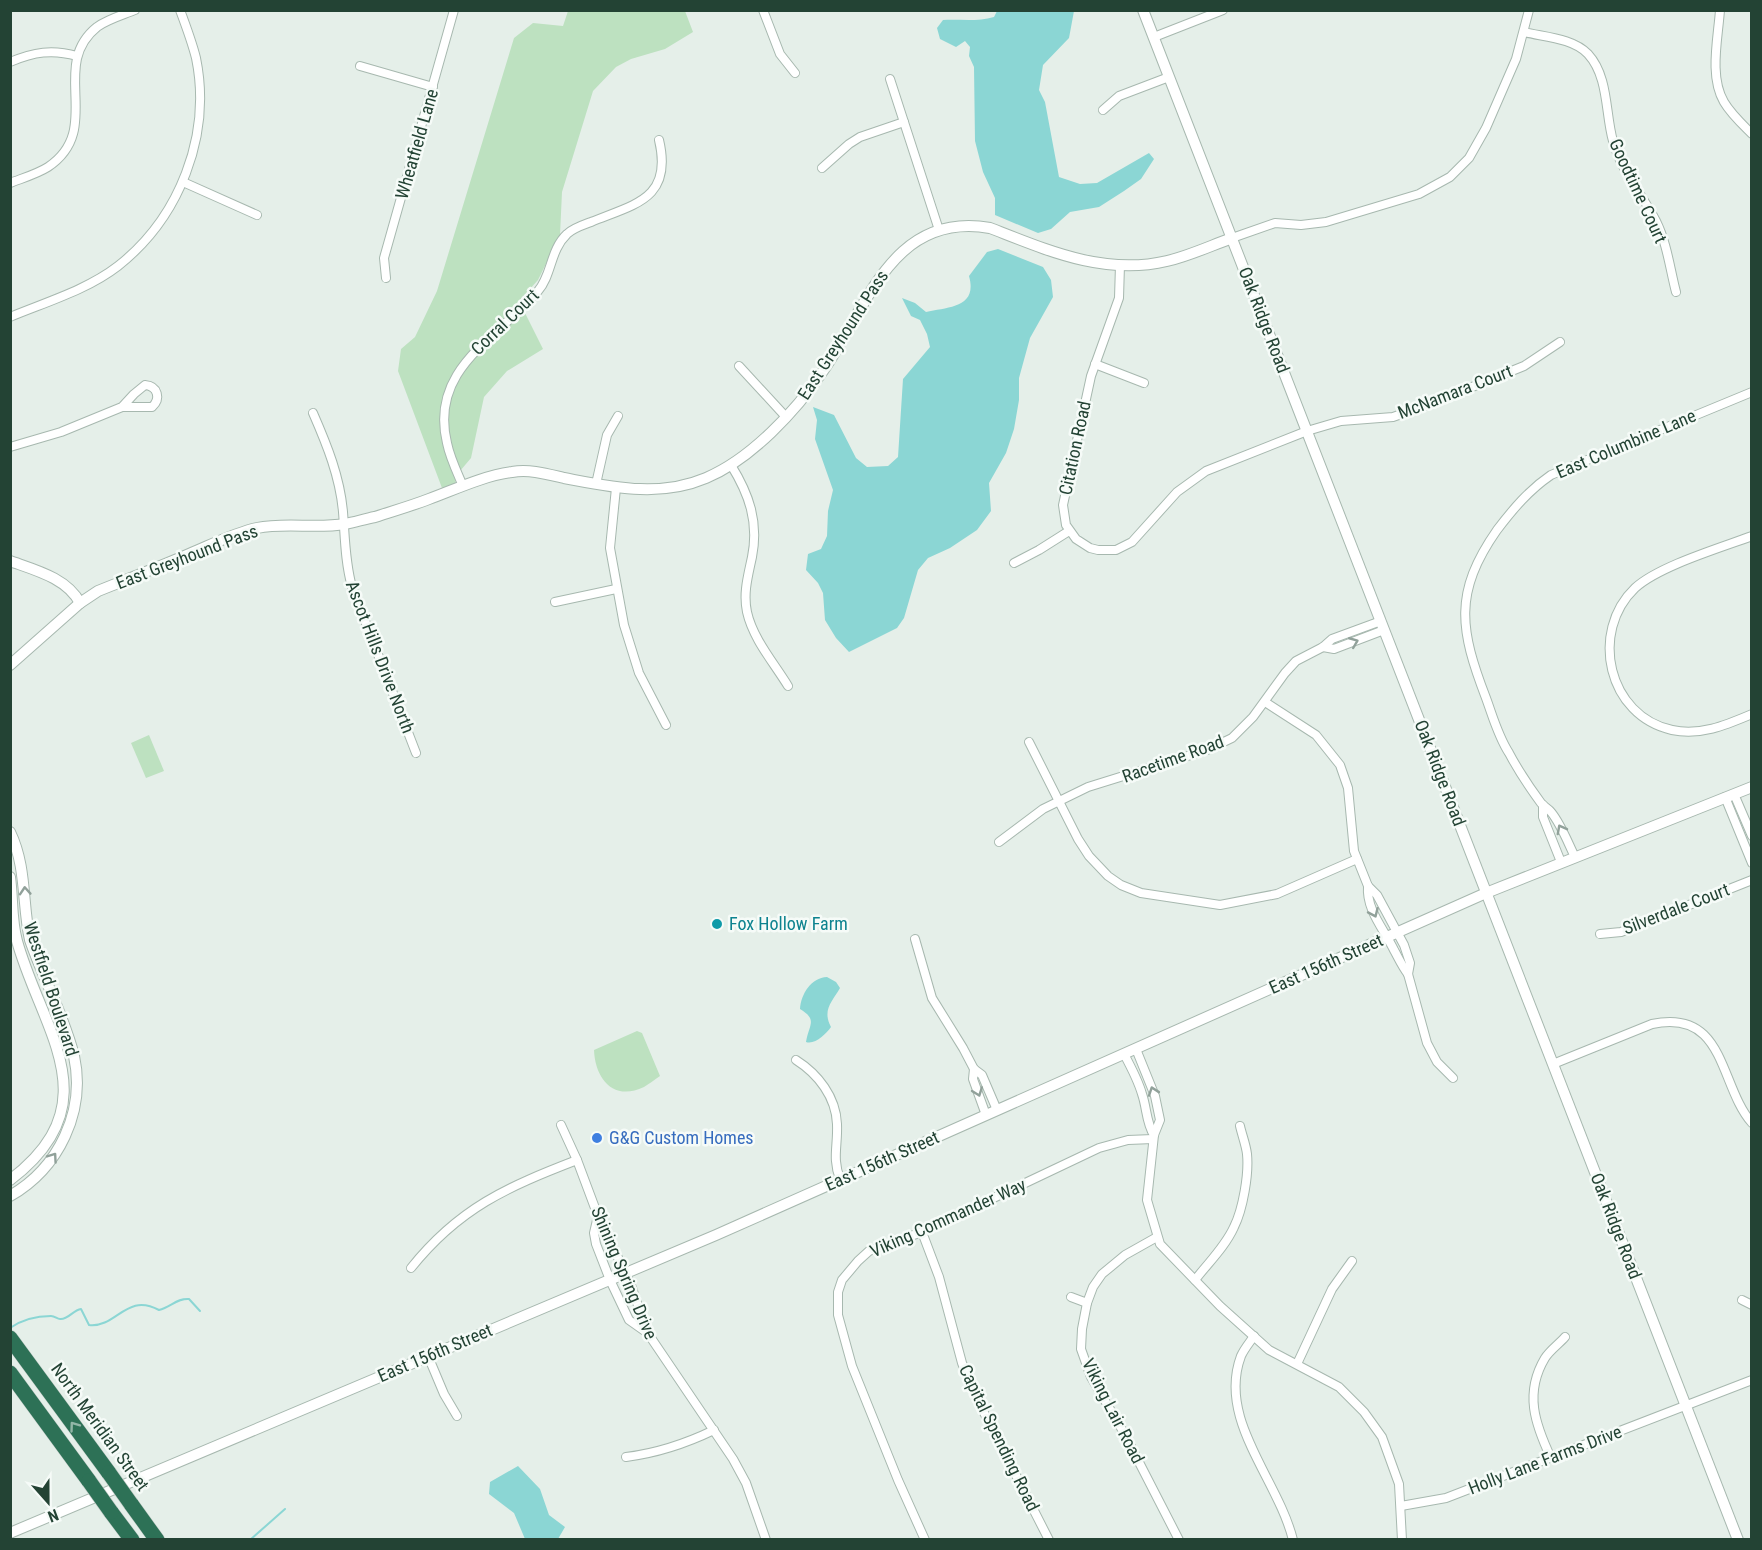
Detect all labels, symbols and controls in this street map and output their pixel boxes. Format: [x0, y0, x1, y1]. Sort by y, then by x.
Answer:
street label: Wheatfield Lane [391, 86, 442, 201]
street label: Goodtime Court [1605, 135, 1672, 246]
street label: Oak Ridge Road [1235, 264, 1294, 376]
street label: East Greyhound Pass [793, 266, 892, 403]
street label: Corral Court [466, 284, 543, 359]
street label: McNamara Court [1395, 360, 1515, 423]
street label: Citation Road [1054, 399, 1095, 497]
street label: East Columbine Lane [1553, 405, 1699, 482]
street label: East Greyhound Pass [113, 520, 261, 593]
street label: Ascot Hills Drive North [342, 578, 419, 736]
one-way arrow [1348, 636, 1359, 649]
street label: Oak Ridge Road [1411, 717, 1470, 829]
street label: Racetime Road [1119, 730, 1227, 787]
one-way arrow [1557, 825, 1568, 836]
street label: Silverdale Court [1620, 879, 1732, 938]
one-way arrow [19, 887, 32, 896]
one-way arrow [1366, 906, 1378, 917]
place label: Fox Hollow Farm [729, 913, 848, 934]
marker: Fox Hollow Farm [710, 917, 724, 931]
street label: Westfield Boulevard [20, 919, 83, 1059]
street label: East 156th Street [1266, 929, 1386, 998]
one-way arrow [970, 1086, 983, 1097]
one-way arrow [1147, 1086, 1160, 1097]
street label: East 156th Street [822, 1126, 942, 1195]
place label: G&G Custom Homes [609, 1127, 754, 1148]
marker: G&G Custom Homes [590, 1131, 604, 1145]
one-way arrow [46, 1152, 57, 1163]
street label: Oak Ridge Road [1587, 1170, 1646, 1282]
street label: Viking Commander Way [867, 1174, 1029, 1261]
street label: Shining Spring Drive [587, 1203, 662, 1342]
street label: East 156th Street [374, 1319, 495, 1386]
street label: Viking Lair Road [1078, 1355, 1149, 1467]
street label: North Meridian Street [47, 1359, 154, 1495]
street label: Capital Spending Road [955, 1361, 1044, 1514]
street label: Holly Lane Farms Drive [1465, 1421, 1625, 1499]
one-way arrow [71, 1422, 82, 1433]
north arrow [18, 1472, 78, 1532]
text: N [45, 1505, 61, 1526]

